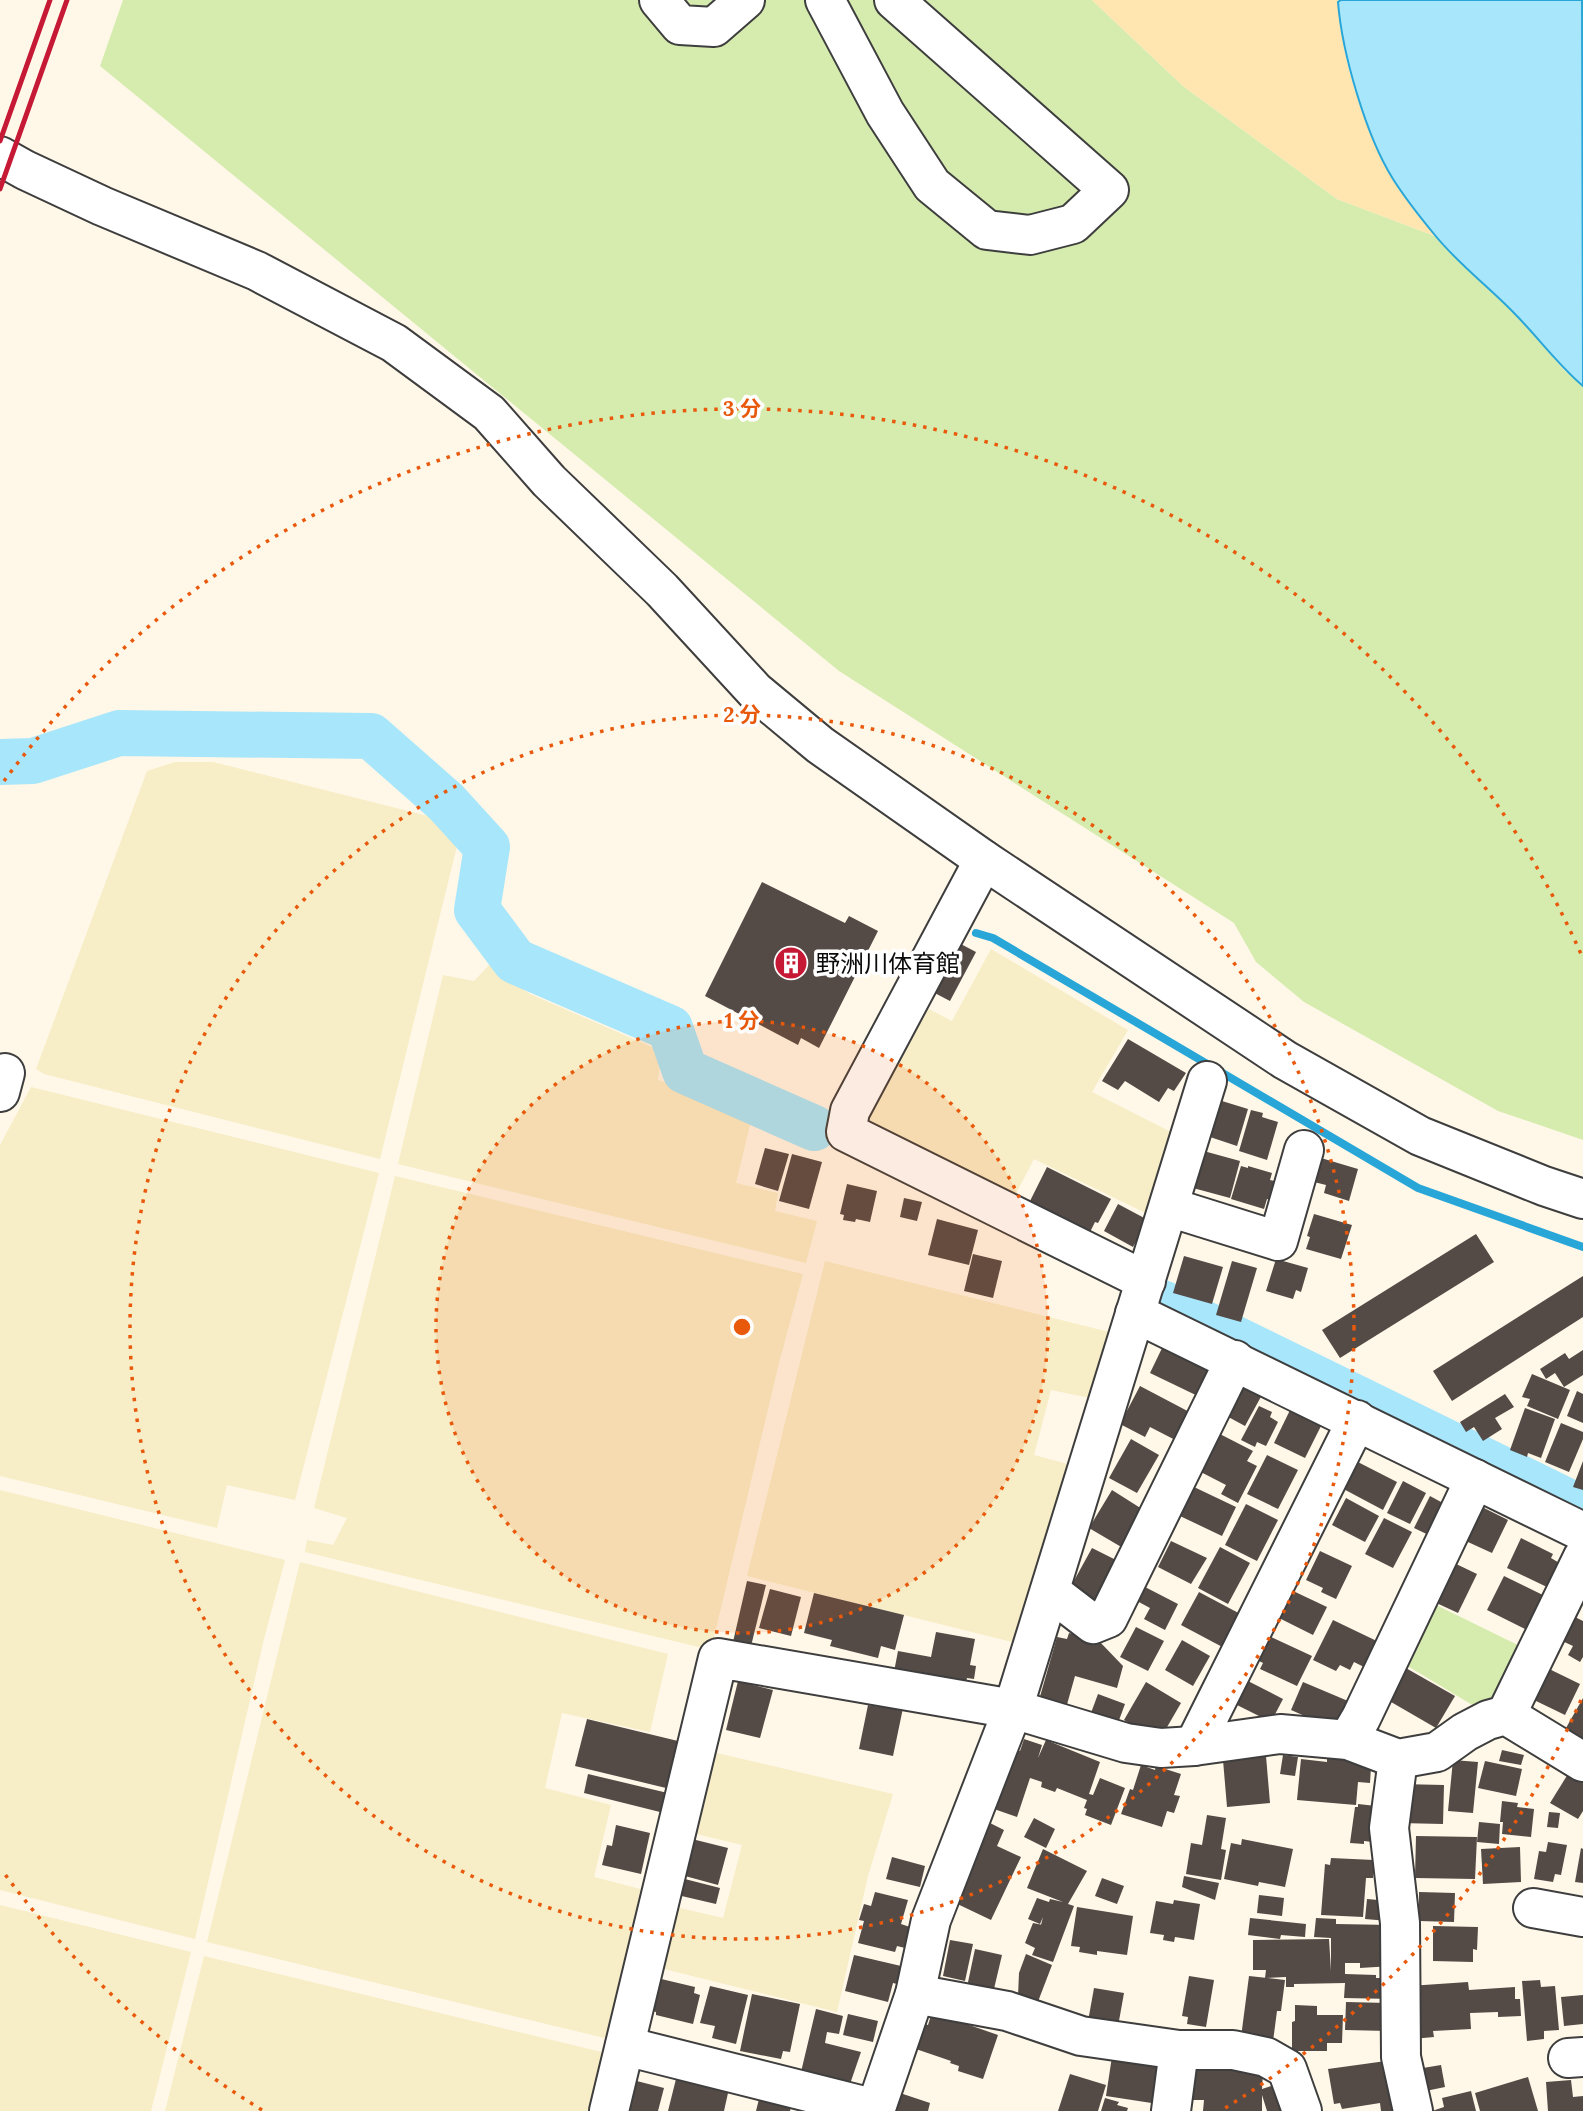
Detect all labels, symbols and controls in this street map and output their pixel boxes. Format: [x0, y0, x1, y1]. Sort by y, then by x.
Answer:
text: 3 分 [723, 395, 761, 422]
text: 2 分 [723, 701, 761, 728]
building icon: 野洲川体育館 [772, 944, 810, 982]
place label: 野洲川体育館 [816, 948, 960, 979]
text: 1 分 [724, 1007, 760, 1034]
centre of rings [730, 1315, 754, 1339]

